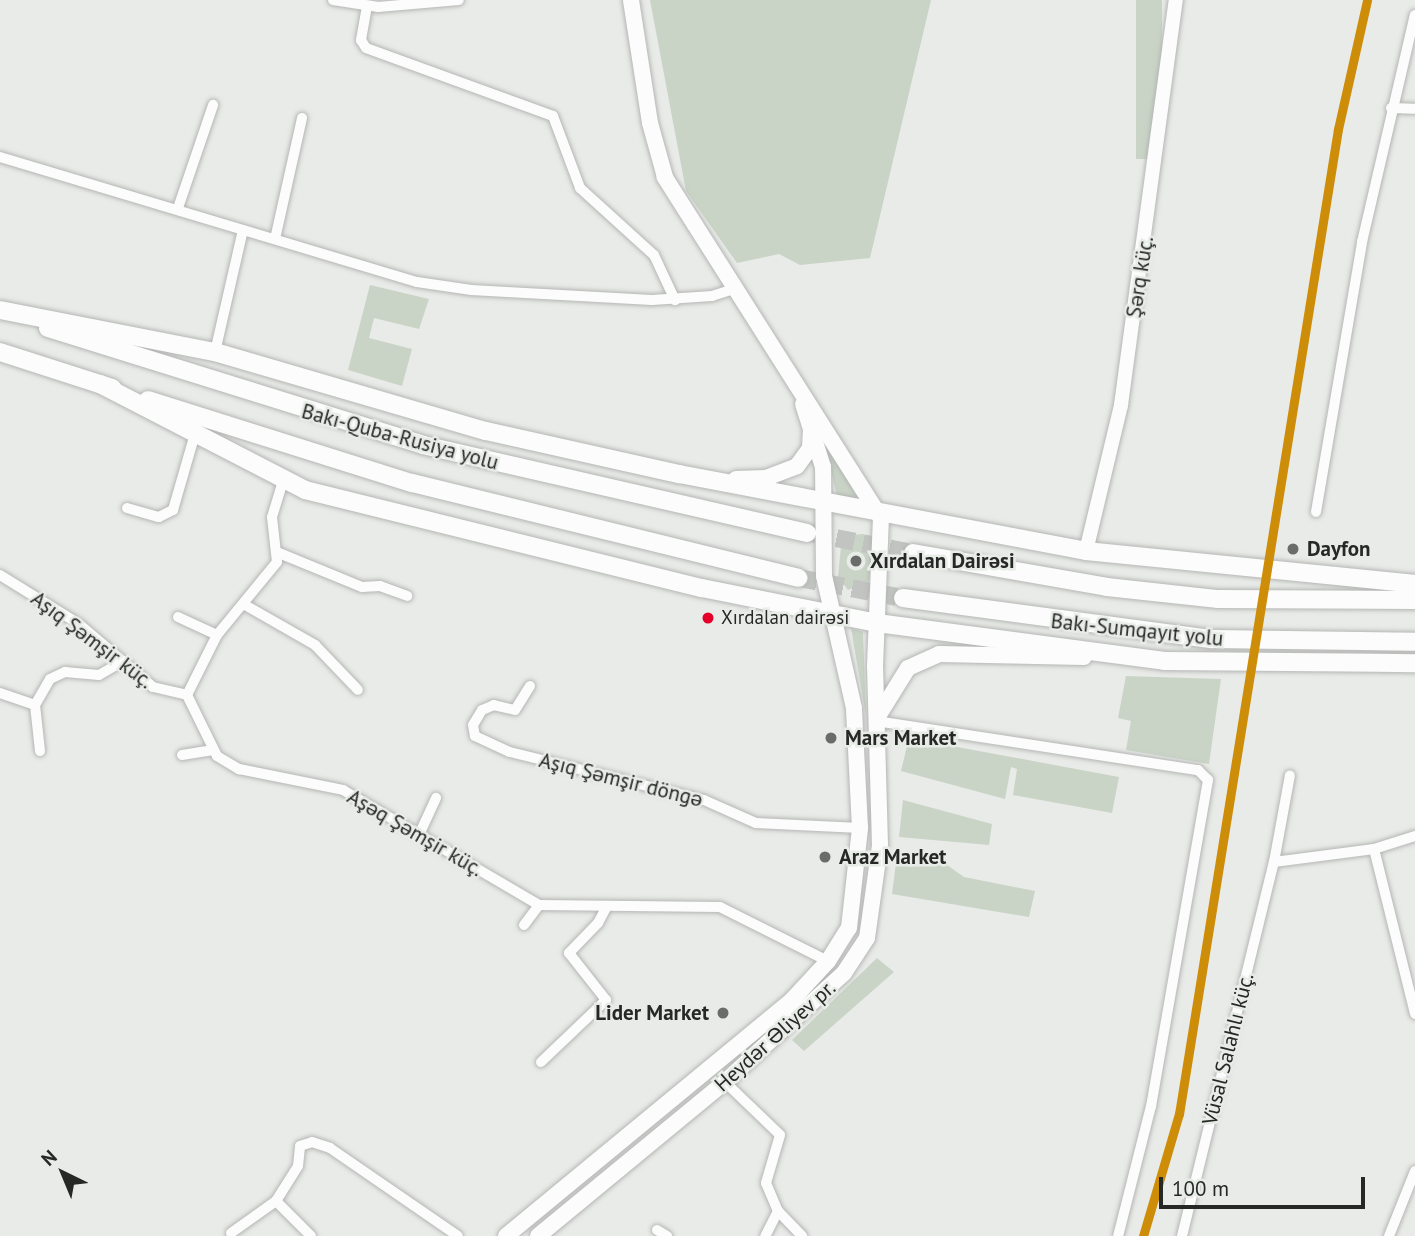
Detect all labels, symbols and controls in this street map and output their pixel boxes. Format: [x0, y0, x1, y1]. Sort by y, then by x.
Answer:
street label: Şərq küç. [1121, 234, 1159, 320]
street label: Bakı-Quba-Rusiya yolu [299, 399, 501, 475]
place label: Dayfon [1307, 536, 1370, 562]
marker: Dayfon [1285, 541, 1301, 557]
place label: Xırdalan Dairəsi [870, 548, 1015, 574]
marker: Xırdalan Dairəsi [848, 553, 864, 569]
street label: Aşıq Şəmşir küç. [26, 586, 158, 694]
place label: Xırdalan dairəsi [721, 607, 849, 629]
street label: Bakı-Sumqayıt yolu [1049, 608, 1225, 652]
marker: Xırdalan dairəsi [701, 611, 715, 625]
place label: Mars Market [845, 725, 956, 751]
marker: Mars Market [823, 730, 839, 746]
street label: Aşıq Şəmşir döngə [537, 747, 705, 813]
street label: Aşəq Şəmşir küç. [343, 784, 487, 882]
place label: Araz Market [839, 844, 947, 870]
marker: Araz Market [817, 849, 833, 865]
street label: Vüsal Salahlı küç. [1197, 970, 1259, 1128]
street label: Heydər Əliyev pr. [709, 975, 841, 1097]
place label: Lider Market [595, 1000, 709, 1026]
marker: Lider Market [715, 1005, 731, 1021]
north arrow [28, 1138, 98, 1208]
text: N [36, 1145, 61, 1171]
scale bar [1163, 1162, 1370, 1206]
text: 100 m [1172, 1175, 1229, 1202]

